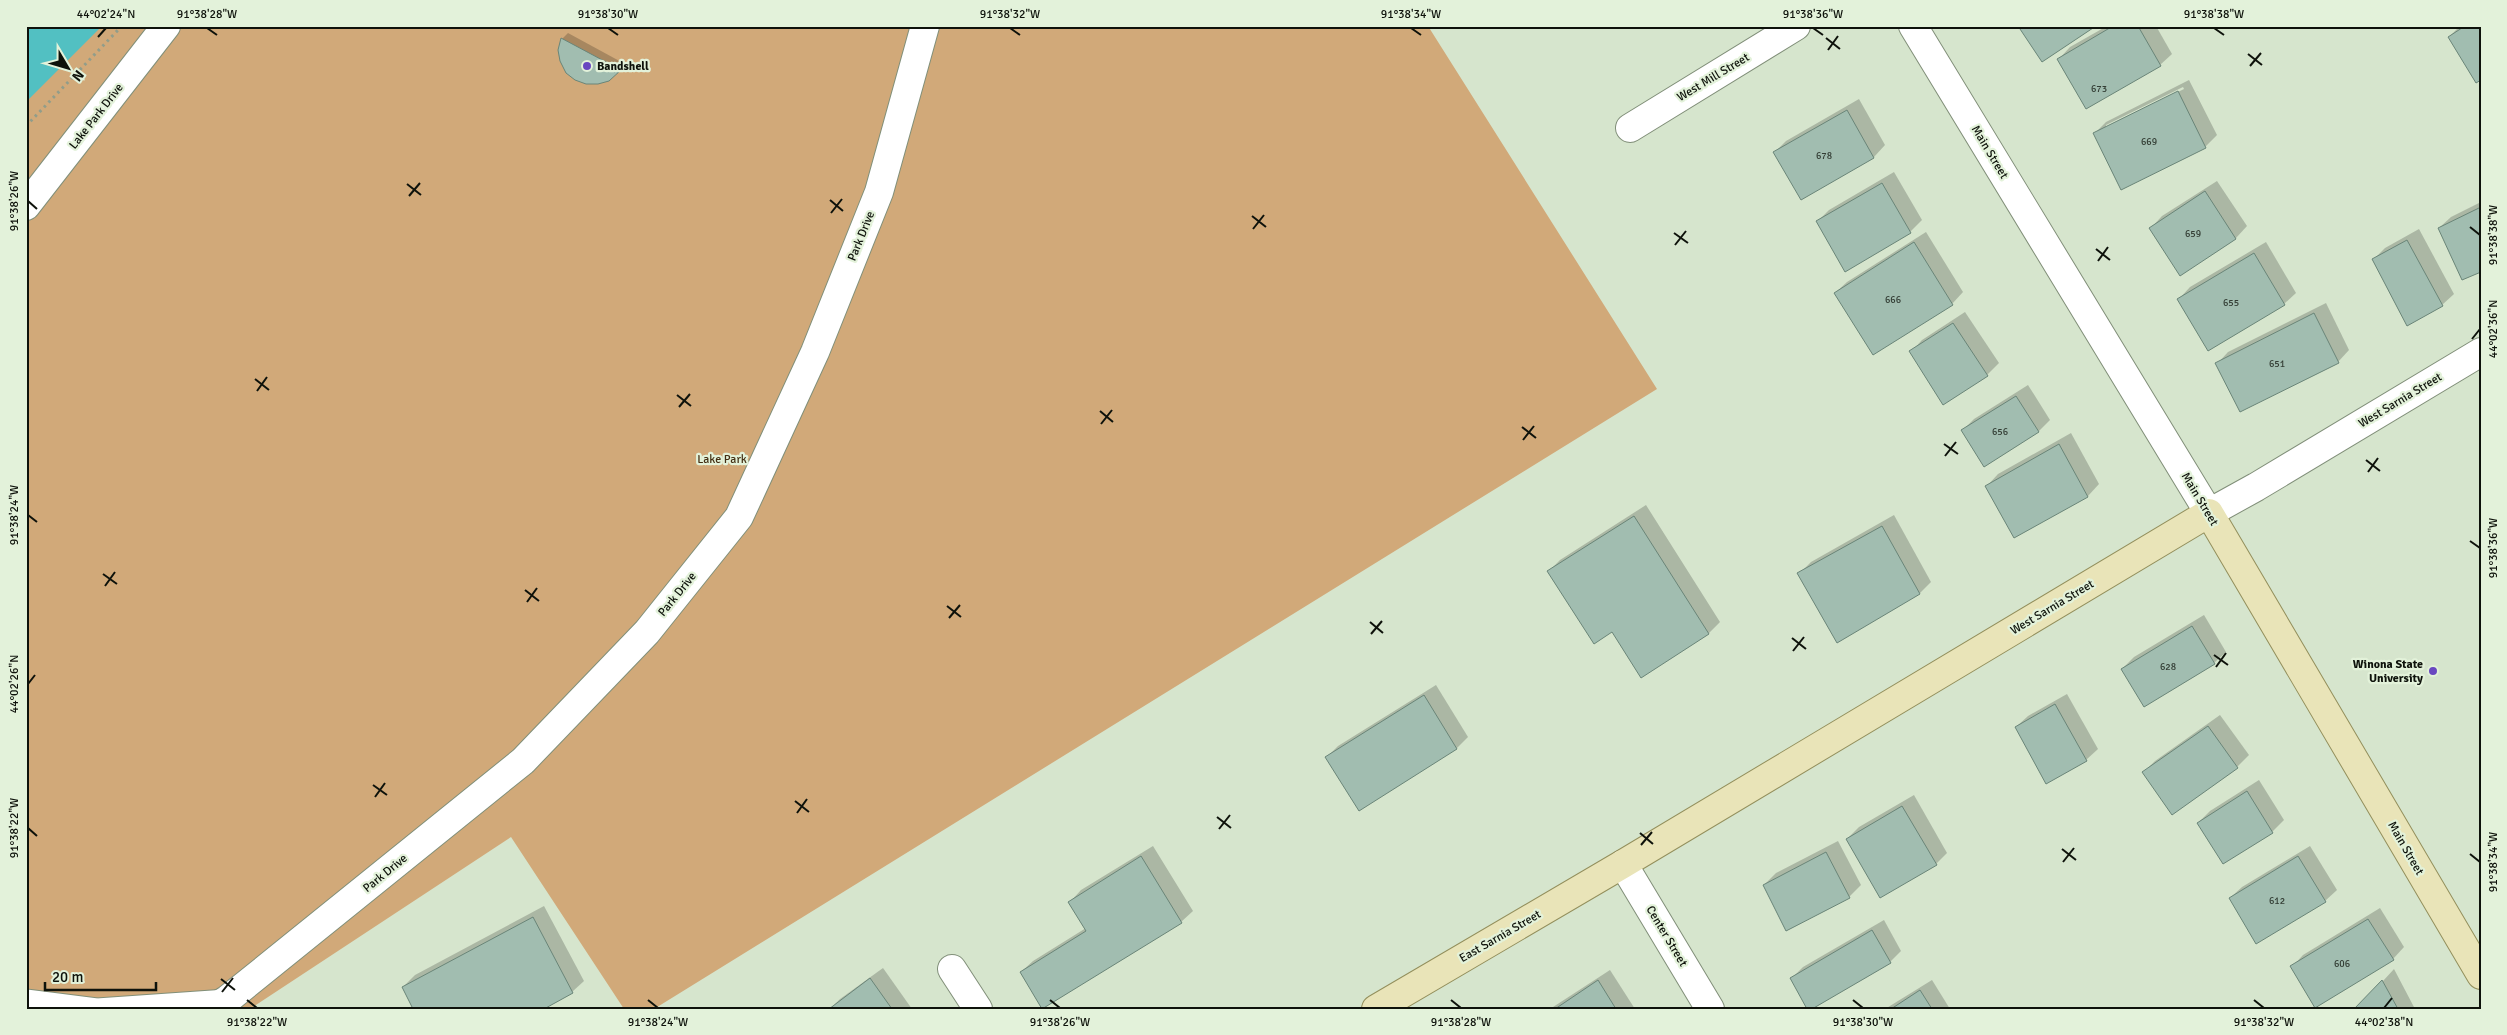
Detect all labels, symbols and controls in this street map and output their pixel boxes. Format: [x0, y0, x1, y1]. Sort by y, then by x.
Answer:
text: 44°02'24"N [77, 7, 135, 22]
text: 91°38'28"W [177, 7, 237, 22]
text: 91°38'30"W [578, 7, 638, 22]
text: 91°38'32"W [980, 7, 1040, 22]
text: 91°38'34"W [1381, 7, 1441, 22]
text: 91°38'36"W [1783, 7, 1843, 22]
text: 91°38'38"W [2184, 7, 2244, 22]
north arrow [42, 42, 92, 92]
street label: West Mill Street [1674, 50, 1752, 105]
place label: Bandshell [597, 59, 649, 74]
marker: Bandshell [581, 60, 593, 72]
text: N [68, 67, 88, 85]
street label: Lake Park Drive [66, 80, 127, 152]
house number: 673 [2091, 83, 2107, 95]
street label: Main Street [1968, 123, 2011, 182]
house number: 669 [2141, 136, 2157, 148]
house number: 678 [1816, 150, 1832, 162]
text: 91°38'26"W [7, 171, 22, 231]
text: 91°38'38"W [2486, 205, 2501, 265]
street label: Park Drive [845, 209, 878, 263]
house number: 659 [2185, 228, 2201, 240]
house number: 666 [1885, 294, 1901, 306]
house number: 655 [2223, 297, 2239, 309]
text: 44°02'36"N [2486, 300, 2501, 358]
house number: 651 [2269, 358, 2285, 370]
street label: West Sarnia Street [2356, 370, 2445, 431]
house number: 656 [1992, 426, 2008, 438]
park label: Lake Park [697, 452, 747, 467]
street label: Main Street [2178, 470, 2221, 529]
text: 91°38'24"W [7, 485, 22, 545]
text: 91°38'36"W [2486, 518, 2501, 578]
street label: Park Drive [655, 569, 700, 619]
street label: West Sarnia Street [2008, 577, 2097, 638]
text: 44°02'26"N [7, 655, 22, 713]
place label: Winona State University [2353, 657, 2423, 686]
house number: 628 [2160, 661, 2176, 673]
marker: Winona State University [2427, 665, 2439, 677]
text: 91°38'22"W [7, 798, 22, 858]
street label: Main Street [2384, 819, 2427, 878]
text: 91°38'34"W [2486, 832, 2501, 892]
street label: Park Drive [360, 851, 410, 896]
house number: 612 [2269, 895, 2285, 907]
street label: Center Street [1643, 903, 1691, 969]
street label: East Sarnia Street [1457, 907, 1544, 966]
house number: 606 [2334, 958, 2350, 970]
scale bar [45, 960, 156, 992]
text: 20 m [52, 968, 83, 986]
text: 91°38'22"W [227, 1015, 287, 1030]
text: 91°38'24"W [628, 1015, 688, 1030]
text: 91°38'26"W [1030, 1015, 1090, 1030]
text: 91°38'28"W [1431, 1015, 1491, 1030]
text: 91°38'30"W [1833, 1015, 1893, 1030]
text: 91°38'32"W [2234, 1015, 2294, 1030]
text: 44°02'38"N [2355, 1015, 2413, 1030]

